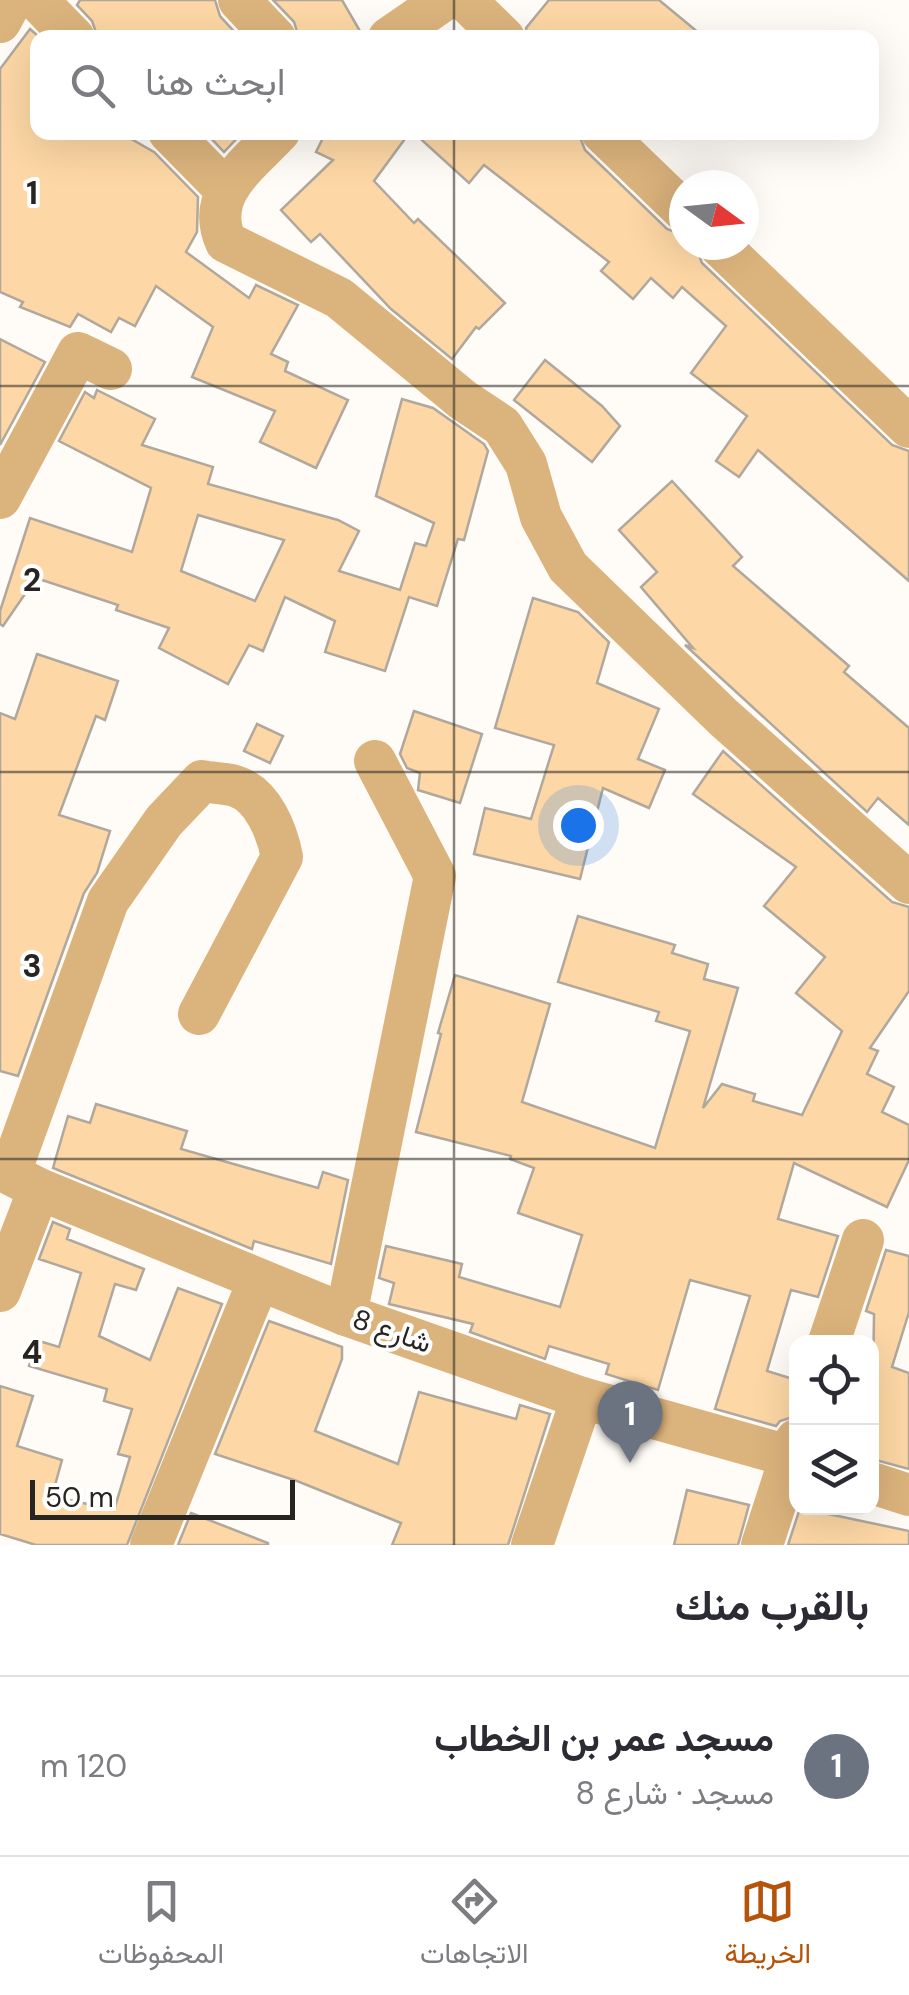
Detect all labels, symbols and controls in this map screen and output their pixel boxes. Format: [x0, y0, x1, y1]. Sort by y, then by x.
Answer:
search box [30, 30, 879, 140]
text: ابحث هنا [145, 57, 286, 107]
icon: search [65, 58, 120, 113]
north arrow [669, 170, 759, 260]
text: 1 [26, 172, 38, 214]
text: 2 [23, 559, 41, 601]
your location [553, 800, 604, 851]
text: 3 [22, 945, 42, 987]
street label: شارع 8 [348, 1300, 436, 1362]
text: 4 [22, 1331, 42, 1373]
map controls [789, 1335, 879, 1515]
button: locate [789, 1335, 879, 1425]
pin: 1 [598, 1380, 662, 1463]
button: layers [789, 1425, 879, 1515]
scale bar [30, 1475, 295, 1520]
text: 50 m [45, 1479, 114, 1516]
text: بالقرب منك [675, 1578, 869, 1633]
text: مسجد عمر بن الخطاب [434, 1713, 774, 1763]
text: 120 m [40, 1745, 127, 1787]
text: 1 [831, 1745, 842, 1787]
text: مسجد · شارع 8 [575, 1772, 774, 1814]
tab: المحفوظات [98, 1874, 224, 1978]
tab: الاتجاهات [420, 1874, 529, 1978]
tab: الخريطة [724, 1874, 811, 1978]

